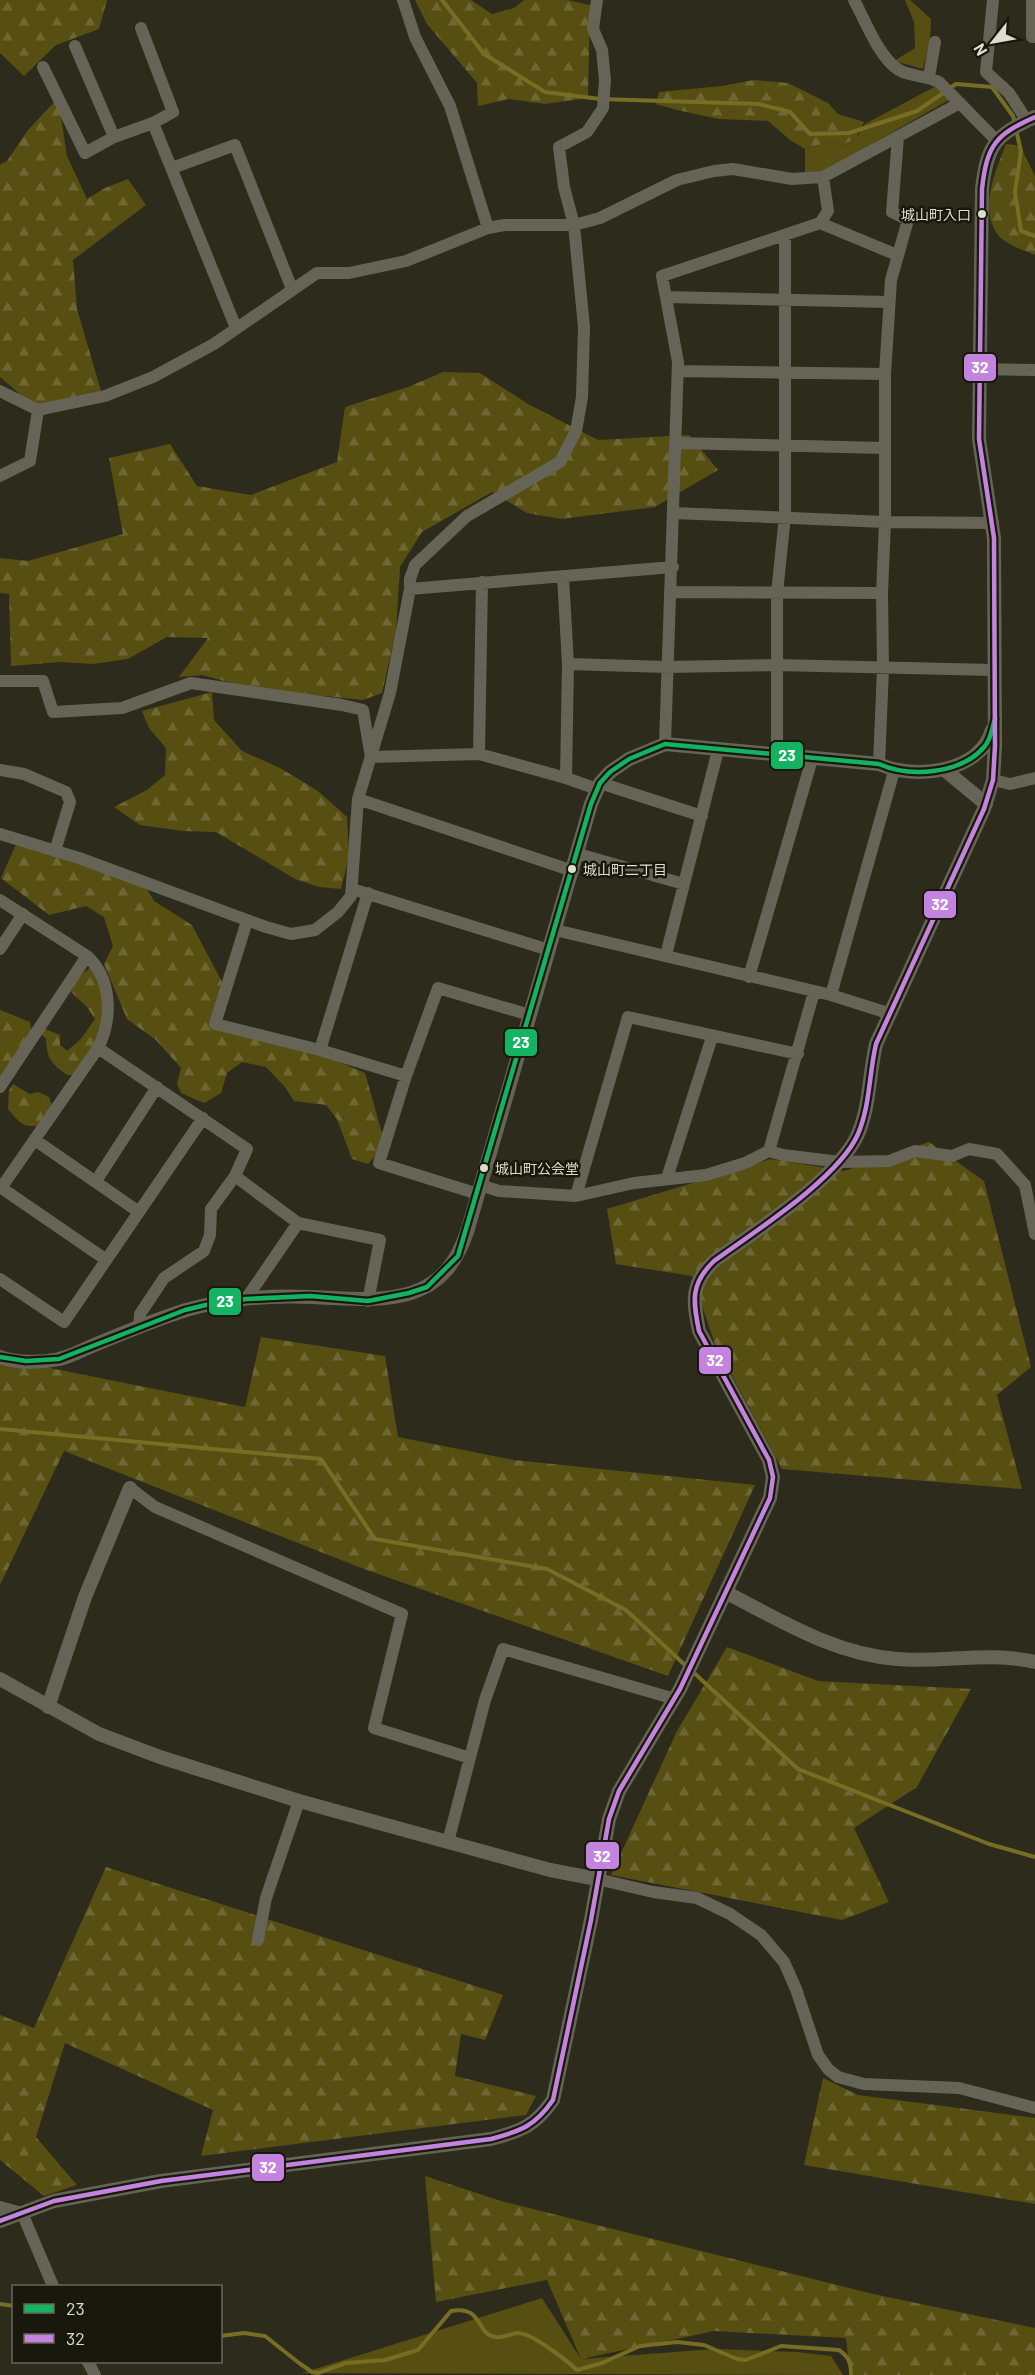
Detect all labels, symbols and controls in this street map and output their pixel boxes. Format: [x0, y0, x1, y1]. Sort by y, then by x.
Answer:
north arrow [963, 12, 1023, 72]
text: N [969, 41, 991, 59]
place label: 城山町入口 [901, 206, 971, 223]
marker: 城山町入口 [976, 208, 988, 220]
line badge: 32 [963, 353, 997, 382]
text: 32 [971, 357, 989, 376]
line badge: 23 [770, 741, 804, 770]
text: 23 [778, 745, 796, 764]
place label: 城山町二丁目 [583, 861, 667, 878]
marker: 城山町二丁目 [566, 863, 578, 875]
line badge: 32 [923, 890, 957, 919]
text: 32 [931, 894, 949, 913]
line badge: 23 [504, 1028, 538, 1057]
text: 23 [512, 1032, 530, 1051]
place label: 城山町公会堂 [495, 1160, 579, 1177]
marker: 城山町公会堂 [478, 1162, 490, 1174]
line badge: 23 [208, 1287, 242, 1316]
text: 23 [216, 1291, 234, 1310]
line badge: 32 [698, 1346, 732, 1375]
text: 32 [706, 1350, 724, 1369]
line badge: 32 [585, 1841, 620, 1870]
text: 32 [593, 1846, 611, 1865]
line badge: 32 [251, 2153, 285, 2182]
text: 32 [259, 2157, 277, 2176]
legend [12, 2285, 222, 2363]
text: 23 [66, 2297, 85, 2319]
text: 32 [66, 2327, 85, 2349]

